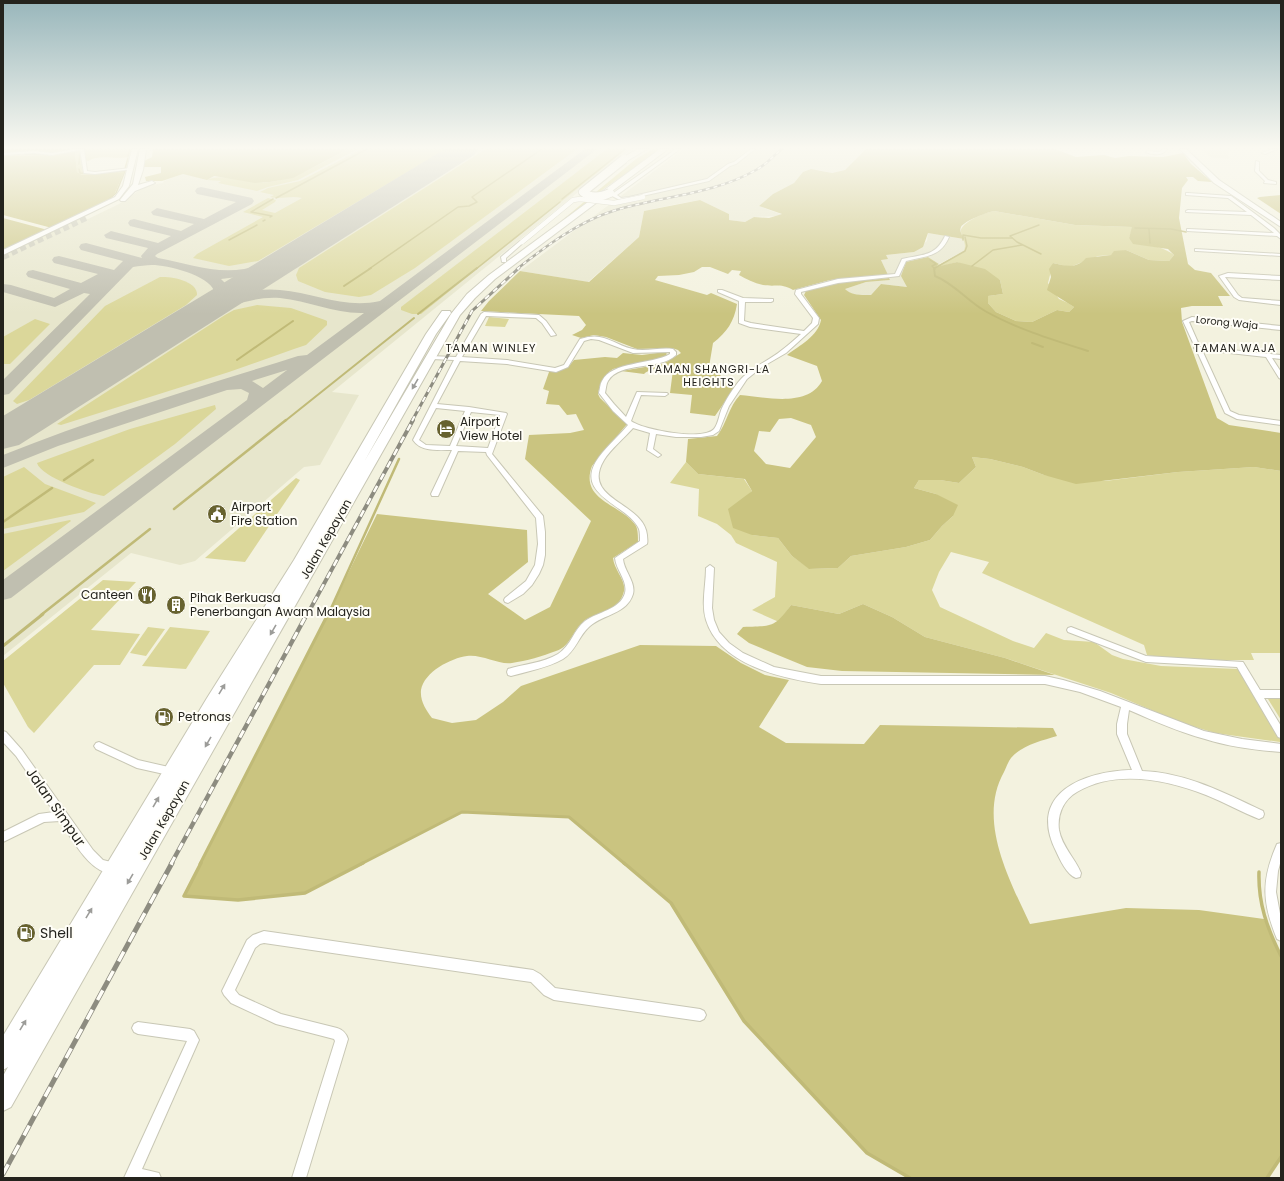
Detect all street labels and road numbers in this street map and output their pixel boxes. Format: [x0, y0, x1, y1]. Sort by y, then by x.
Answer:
street label: Lorong Waja [1195, 312, 1259, 333]
street label: Jalan Kepayan [296, 496, 355, 582]
street label: Jalan Simpur [21, 763, 91, 851]
street label: Jalan Kepayan [134, 777, 193, 863]

